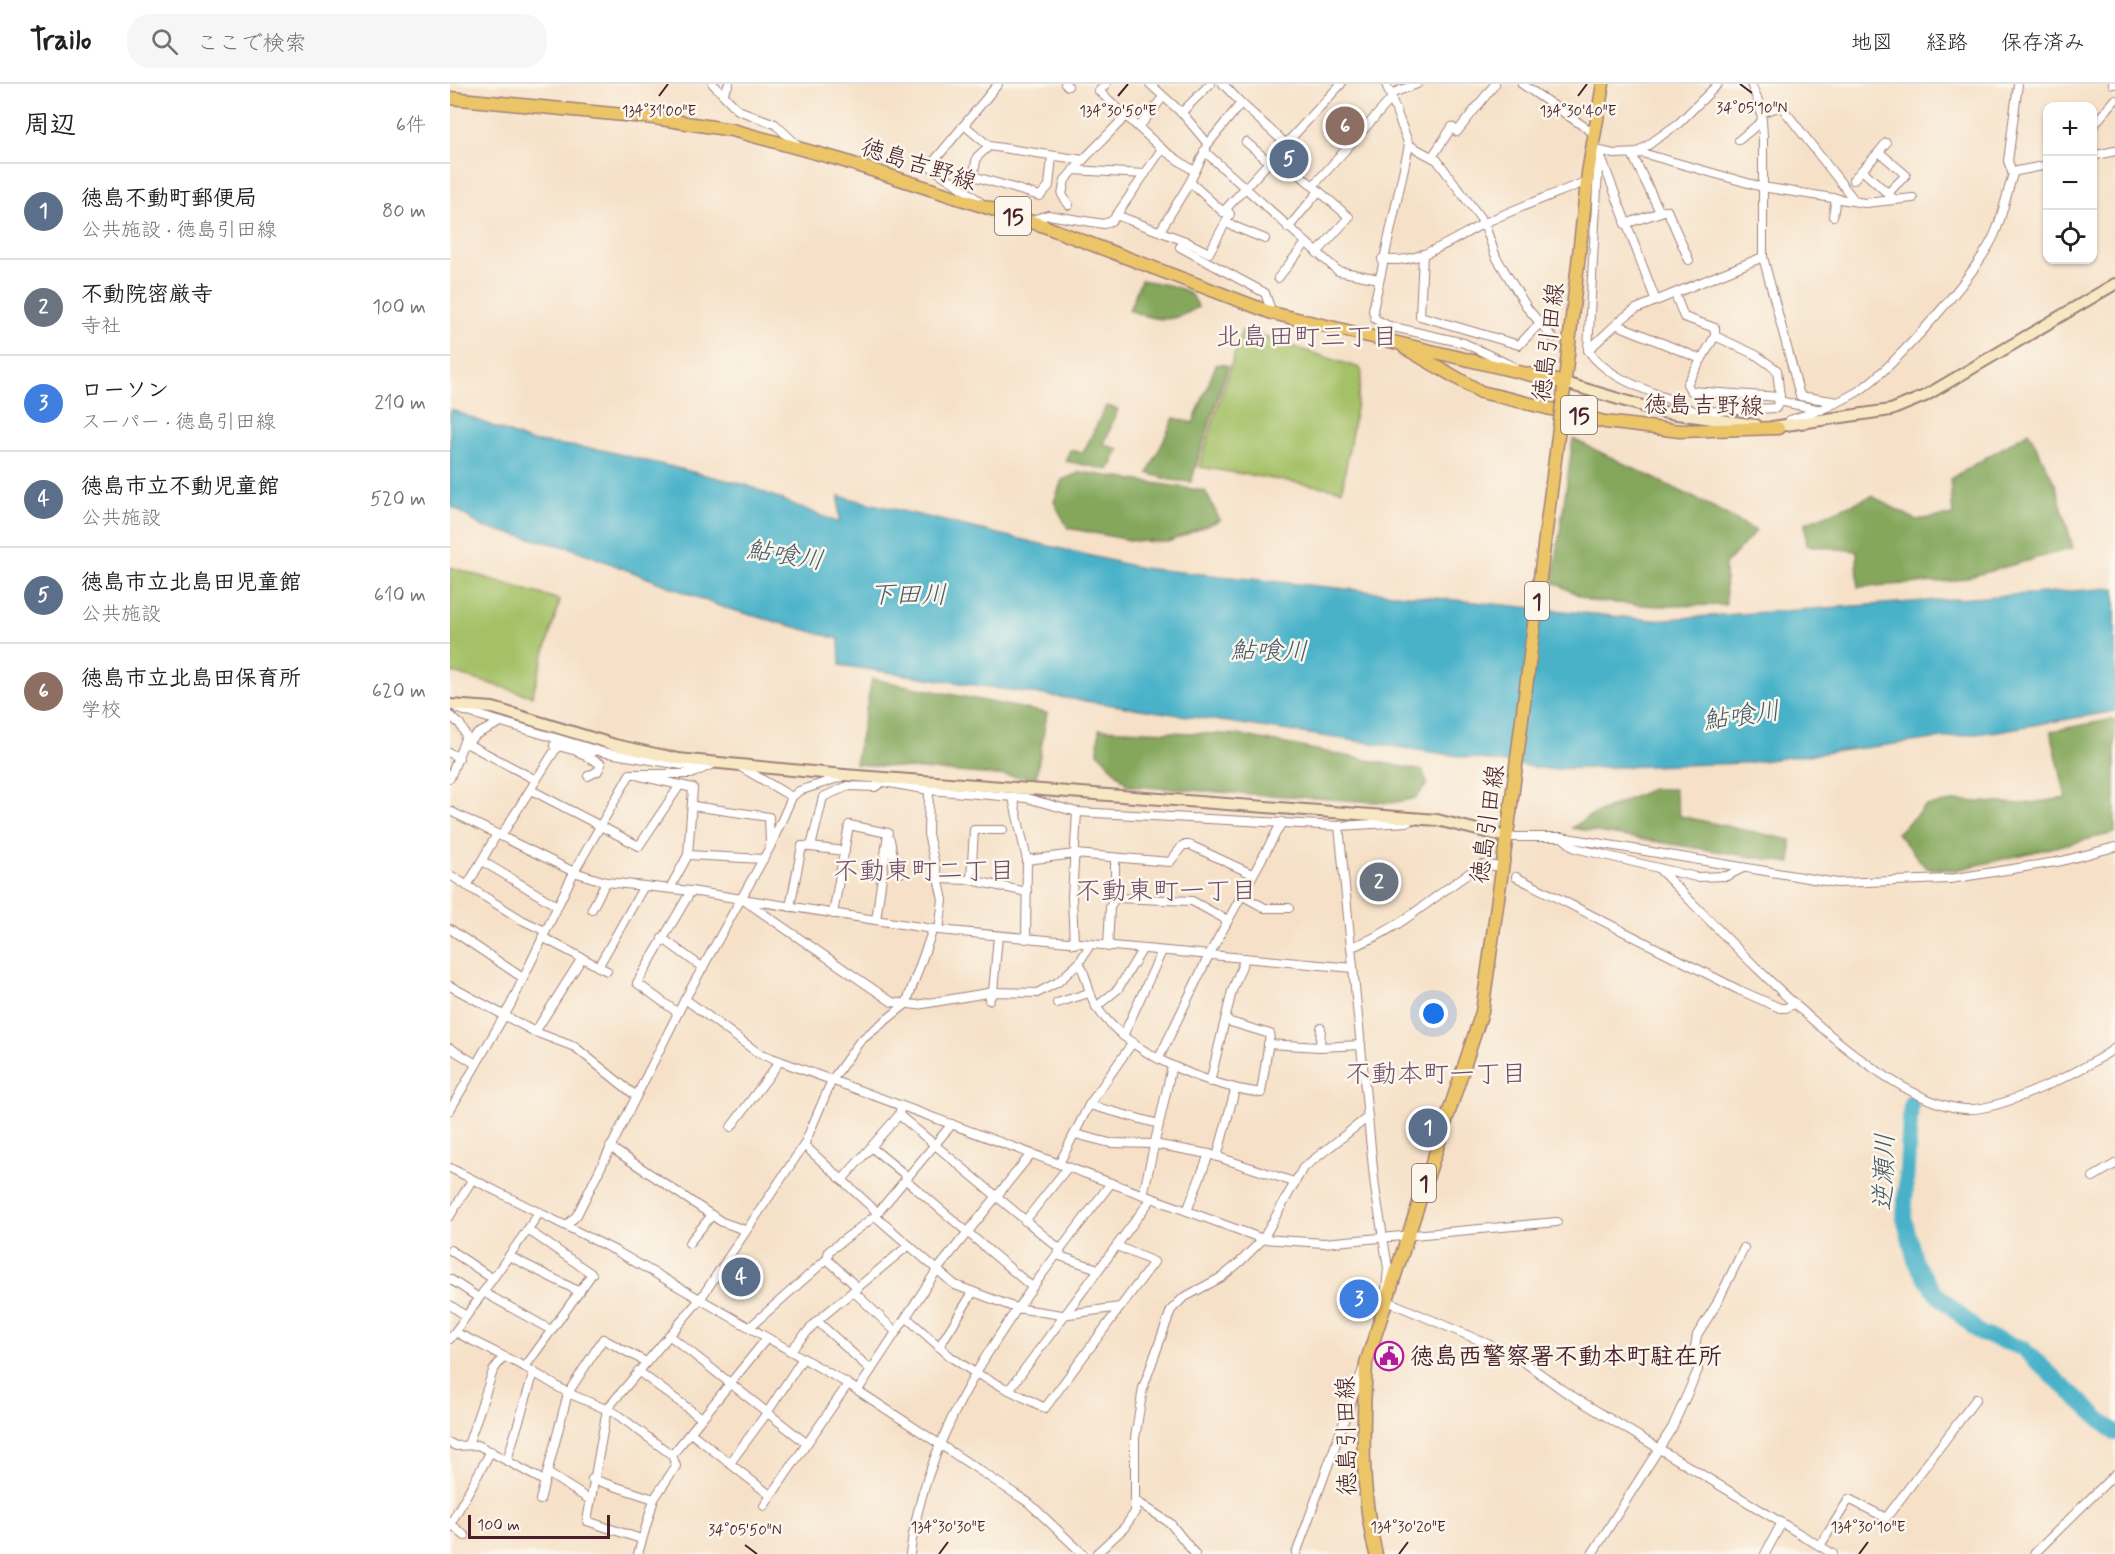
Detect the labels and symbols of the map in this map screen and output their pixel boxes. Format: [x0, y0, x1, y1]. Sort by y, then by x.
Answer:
text: 34°05'10"N [1716, 99, 1788, 119]
text: 134°31'00"E [622, 102, 697, 122]
text: 134°30'50"E [1079, 102, 1157, 122]
text: 134°30'40"E [1539, 102, 1617, 122]
pin: 6 [1326, 104, 1364, 148]
street label: 徳島吉野線 [857, 132, 980, 199]
pin: 5 [1270, 136, 1308, 182]
road number: 15 [995, 197, 1031, 235]
street label: 徳島引田線 [1527, 281, 1572, 404]
district label: 北島田町三丁目 [1216, 321, 1398, 355]
street label: 徳島吉野線 [1644, 390, 1764, 423]
road number: 15 [1561, 396, 1597, 434]
water label: 鮎喰川 [744, 533, 826, 579]
water label: 下田川 [869, 579, 947, 613]
road number: 1 [1525, 582, 1549, 620]
water label: 鮎喰川 [1230, 634, 1308, 670]
water label: 鮎喰川 [1700, 695, 1782, 739]
street label: 徳島引田線 [1465, 763, 1512, 886]
district label: 不動東町二丁目 [833, 855, 1015, 889]
pin: 2 [1360, 860, 1398, 904]
district label: 不動東町一丁目 [1075, 875, 1257, 909]
your location [1419, 999, 1448, 1028]
district label: 不動本町一丁目 [1345, 1058, 1527, 1092]
pin: 1 [1408, 1106, 1448, 1150]
water label: 逆瀬川 [1867, 1132, 1903, 1212]
road number: 1 [1412, 1164, 1436, 1202]
pin: 4 [722, 1254, 760, 1300]
pin: 3 [1340, 1276, 1378, 1322]
public building icon: 徳島西警察署不動本町駐在所 [1373, 1340, 1405, 1372]
place label: 徳島西警察署不動本町駐在所 [1410, 1342, 1722, 1373]
street label: 徳島引田線 [1331, 1376, 1364, 1496]
scale bar [468, 1512, 610, 1540]
text: 134°30'30"E [910, 1518, 986, 1538]
text: 134°30'20"E [1370, 1518, 1446, 1538]
text: 134°30'10"E [1830, 1518, 1906, 1538]
text: 34°05'50"N [708, 1521, 782, 1541]

